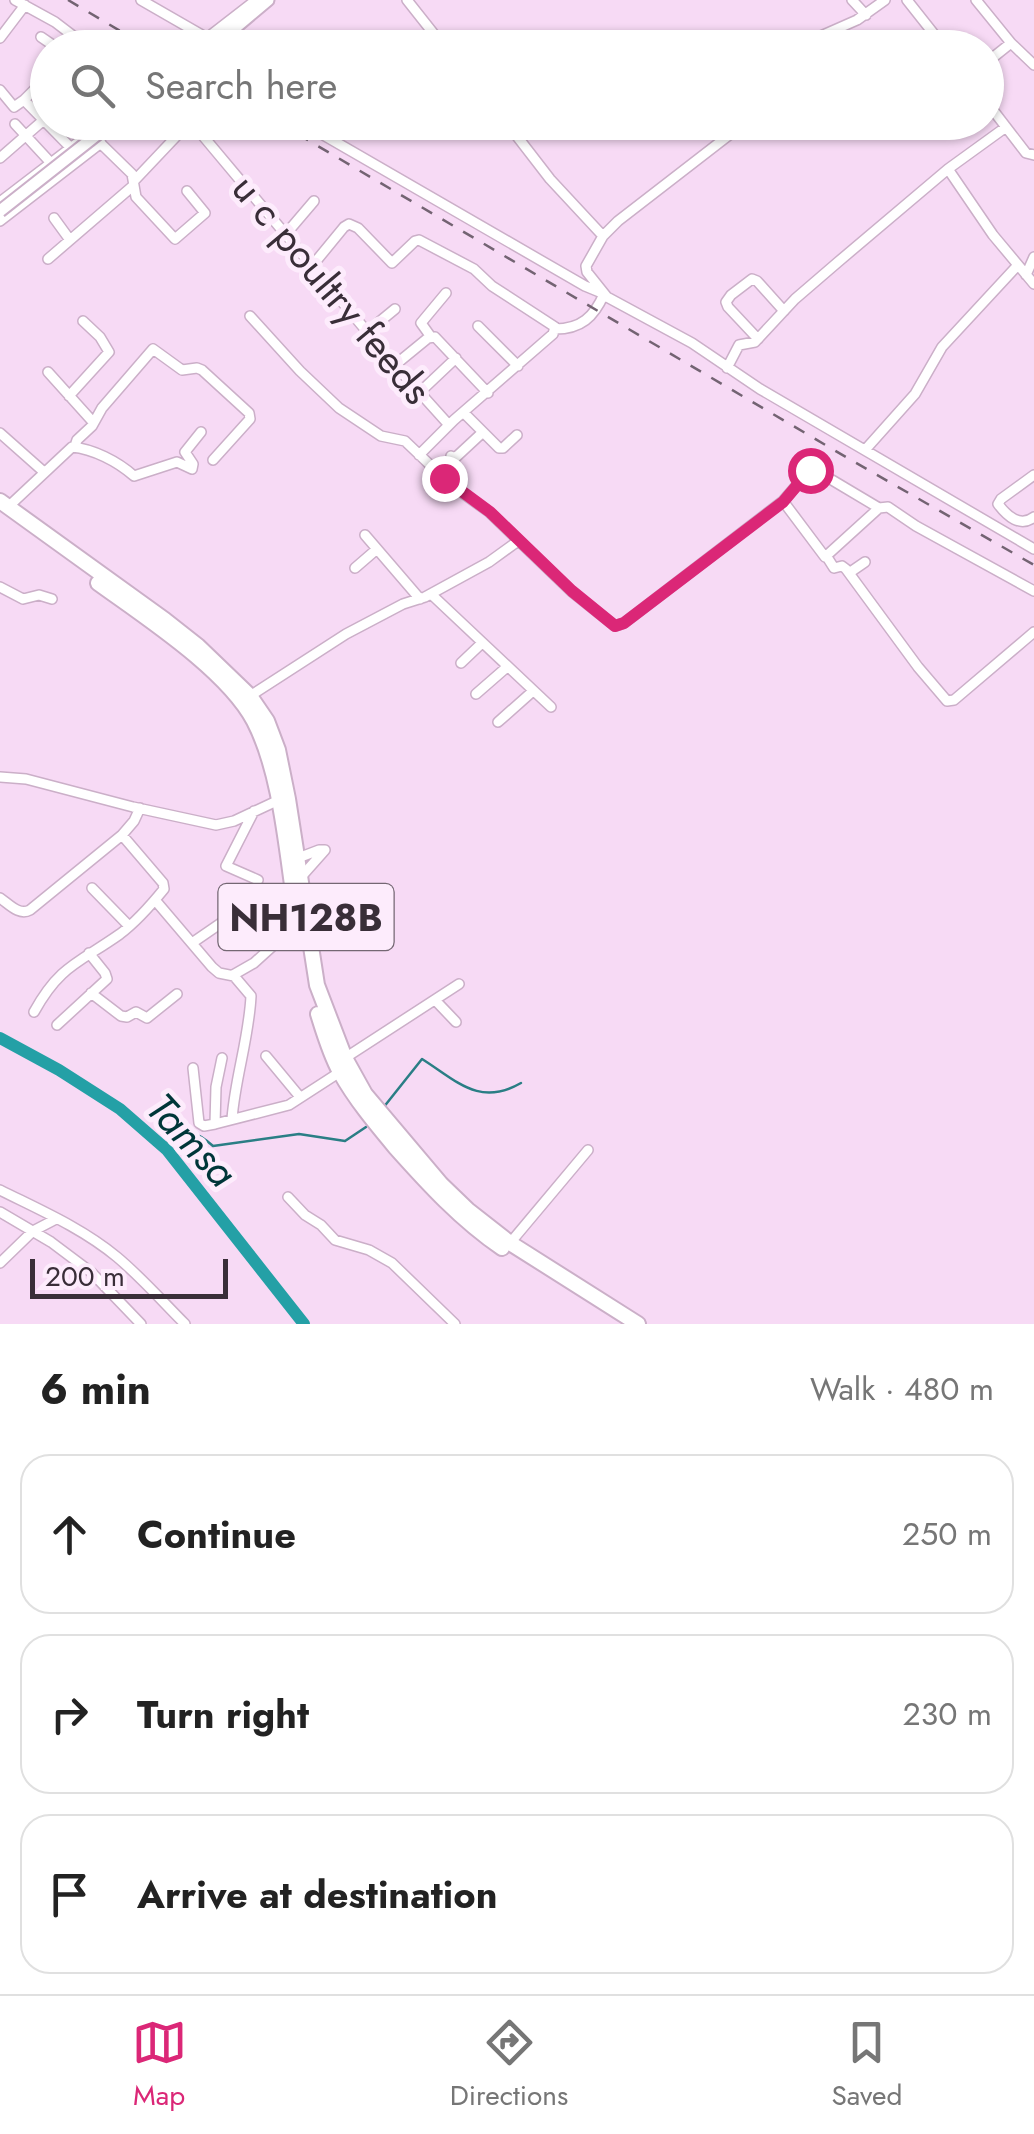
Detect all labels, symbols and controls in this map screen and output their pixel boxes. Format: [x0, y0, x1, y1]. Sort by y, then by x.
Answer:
search box [30, 30, 1004, 140]
icon: search [65, 58, 120, 113]
text: Search here [145, 58, 337, 113]
street label: u c poultry feeds [218, 161, 446, 417]
route start [788, 448, 834, 494]
route end [422, 456, 468, 502]
road number: NH128B [218, 884, 394, 950]
water label: Tamsa [132, 1079, 252, 1201]
scale bar [30, 1254, 228, 1298]
text: 200 m [45, 1256, 125, 1297]
text: 6 min [40, 1359, 151, 1420]
text: Walk · 480 m [810, 1366, 994, 1412]
icon: ahead [42, 1507, 97, 1562]
text: Continue [137, 1507, 296, 1562]
text: 250 m [902, 1511, 992, 1557]
icon: right [42, 1687, 97, 1742]
text: Turn right [137, 1687, 309, 1742]
text: 230 m [903, 1691, 992, 1737]
icon: arrive [42, 1867, 97, 1922]
text: Arrive at destination [137, 1867, 498, 1922]
tab: Map [132, 2015, 187, 2116]
tab: Directions [450, 2015, 568, 2116]
tab: Saved [831, 2015, 902, 2116]

